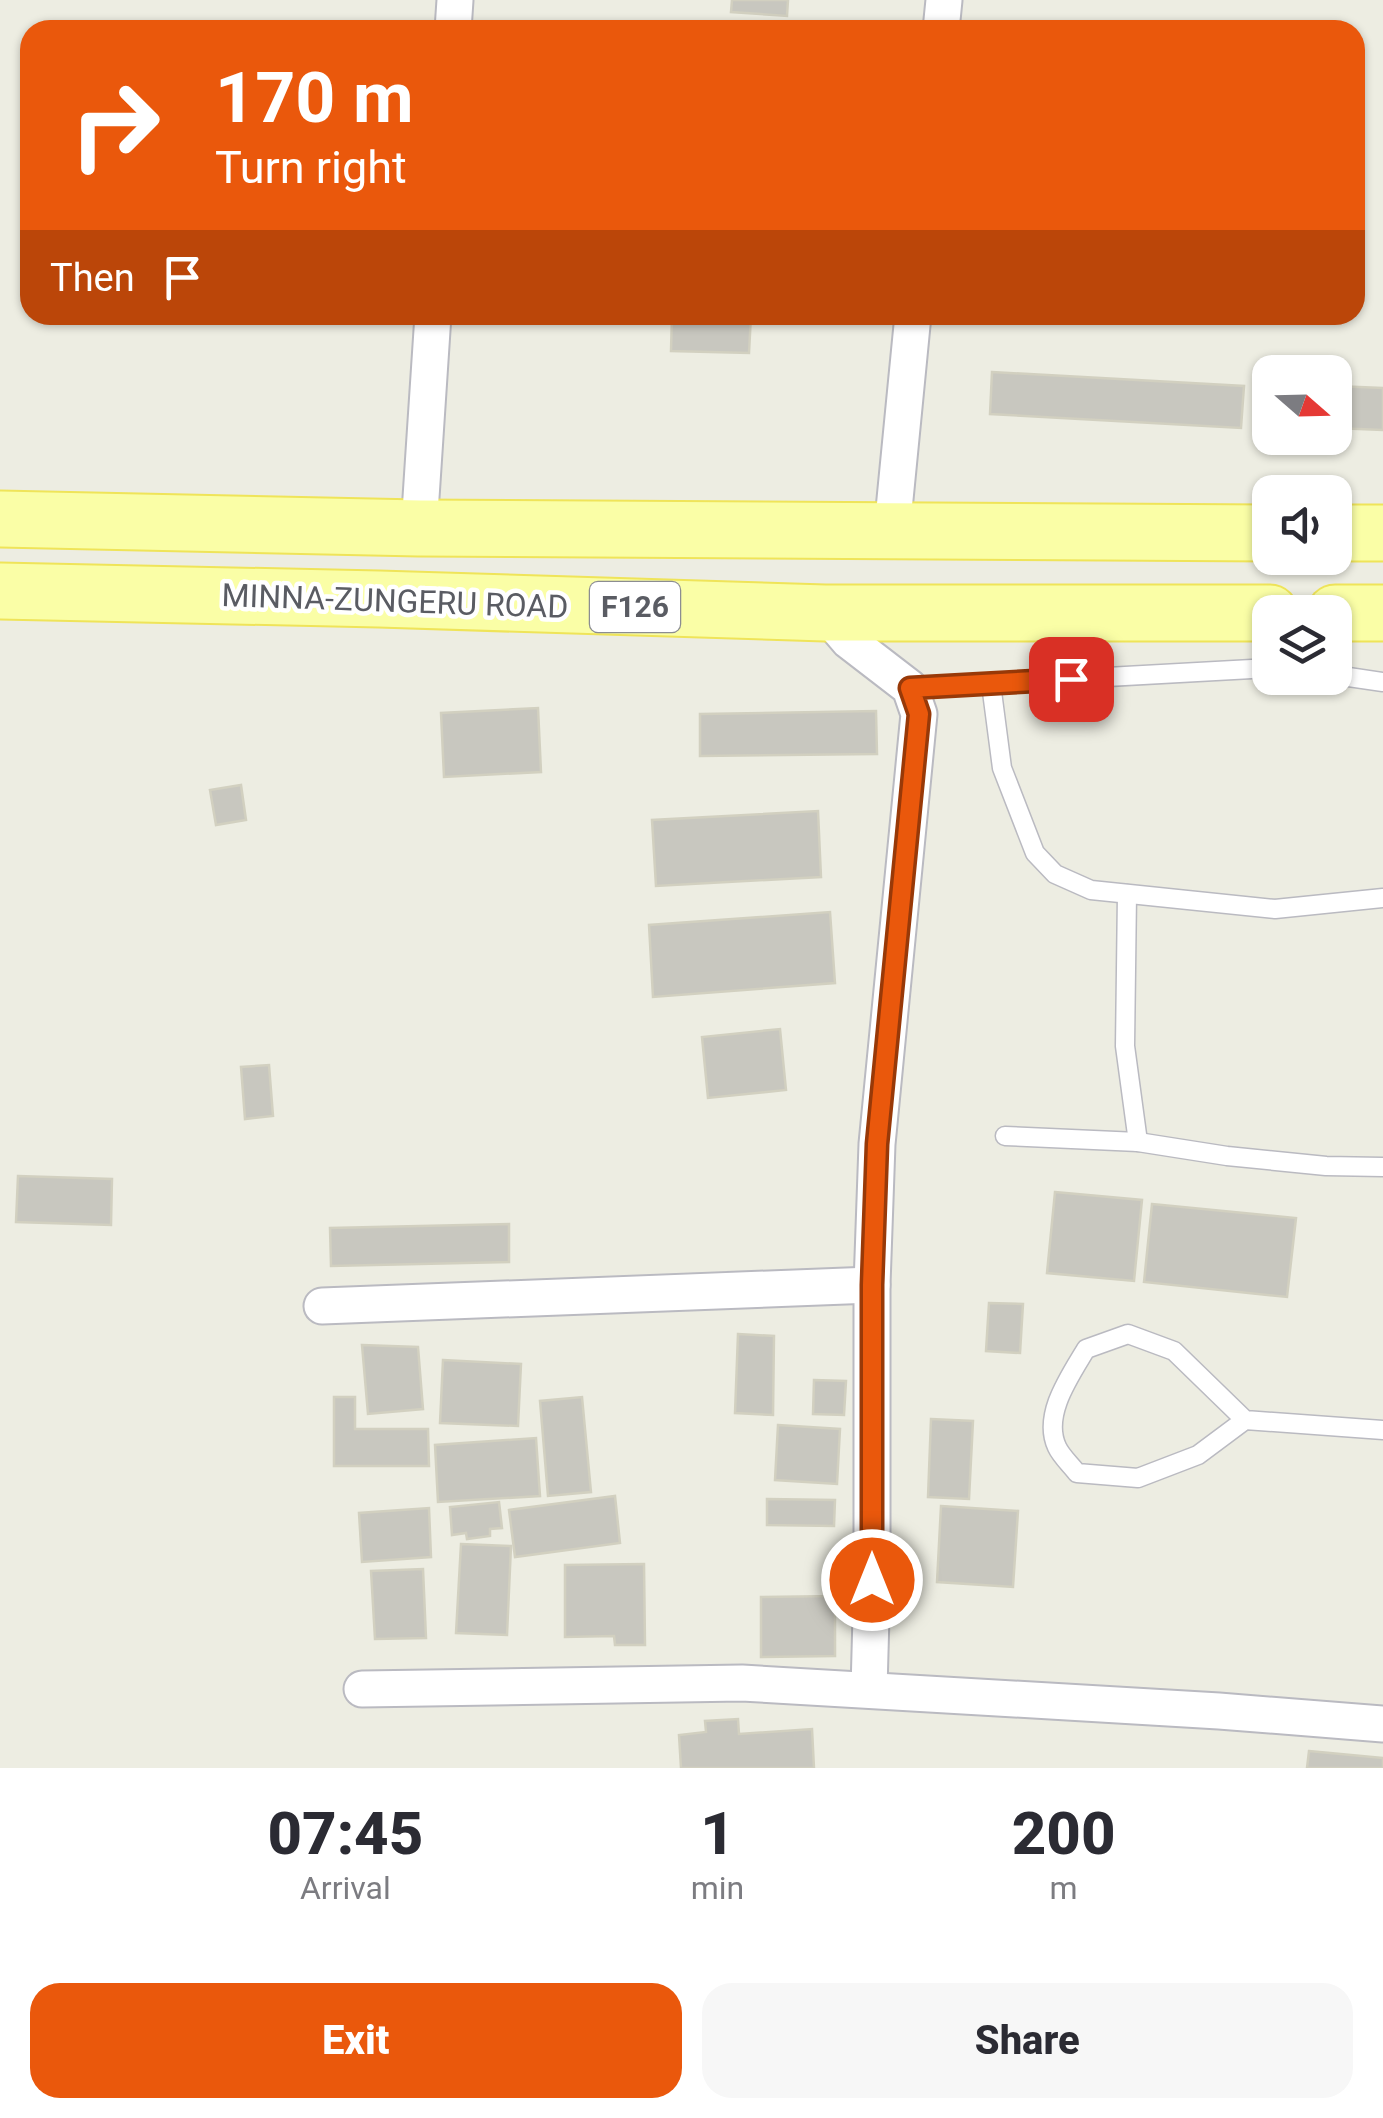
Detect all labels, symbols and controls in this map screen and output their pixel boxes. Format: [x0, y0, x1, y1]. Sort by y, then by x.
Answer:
text: 170 m [215, 57, 414, 139]
icon: right [50, 60, 180, 190]
text: Turn right [215, 141, 407, 194]
icon: arrive [155, 250, 210, 305]
text: Then [50, 256, 135, 300]
north arrow [1252, 355, 1352, 455]
map controls [1252, 355, 1352, 695]
button: sound [1252, 475, 1352, 575]
street label: MINNA-ZUNGERU ROAD [221, 576, 569, 626]
road number: F126 [590, 582, 680, 632]
button: layers [1252, 595, 1352, 695]
pin [1029, 637, 1114, 722]
icon: arrive [1044, 652, 1099, 707]
position arrow [820, 1528, 924, 1632]
text: 07:45 [267, 1798, 423, 1869]
text: 1 [700, 1798, 735, 1869]
text: 200 [1012, 1798, 1116, 1869]
text: Arrival [300, 1869, 391, 1907]
text: min [691, 1869, 744, 1907]
text: m [1050, 1869, 1078, 1907]
button: Exit [30, 1983, 682, 2098]
button: Share [702, 1983, 1353, 2098]

